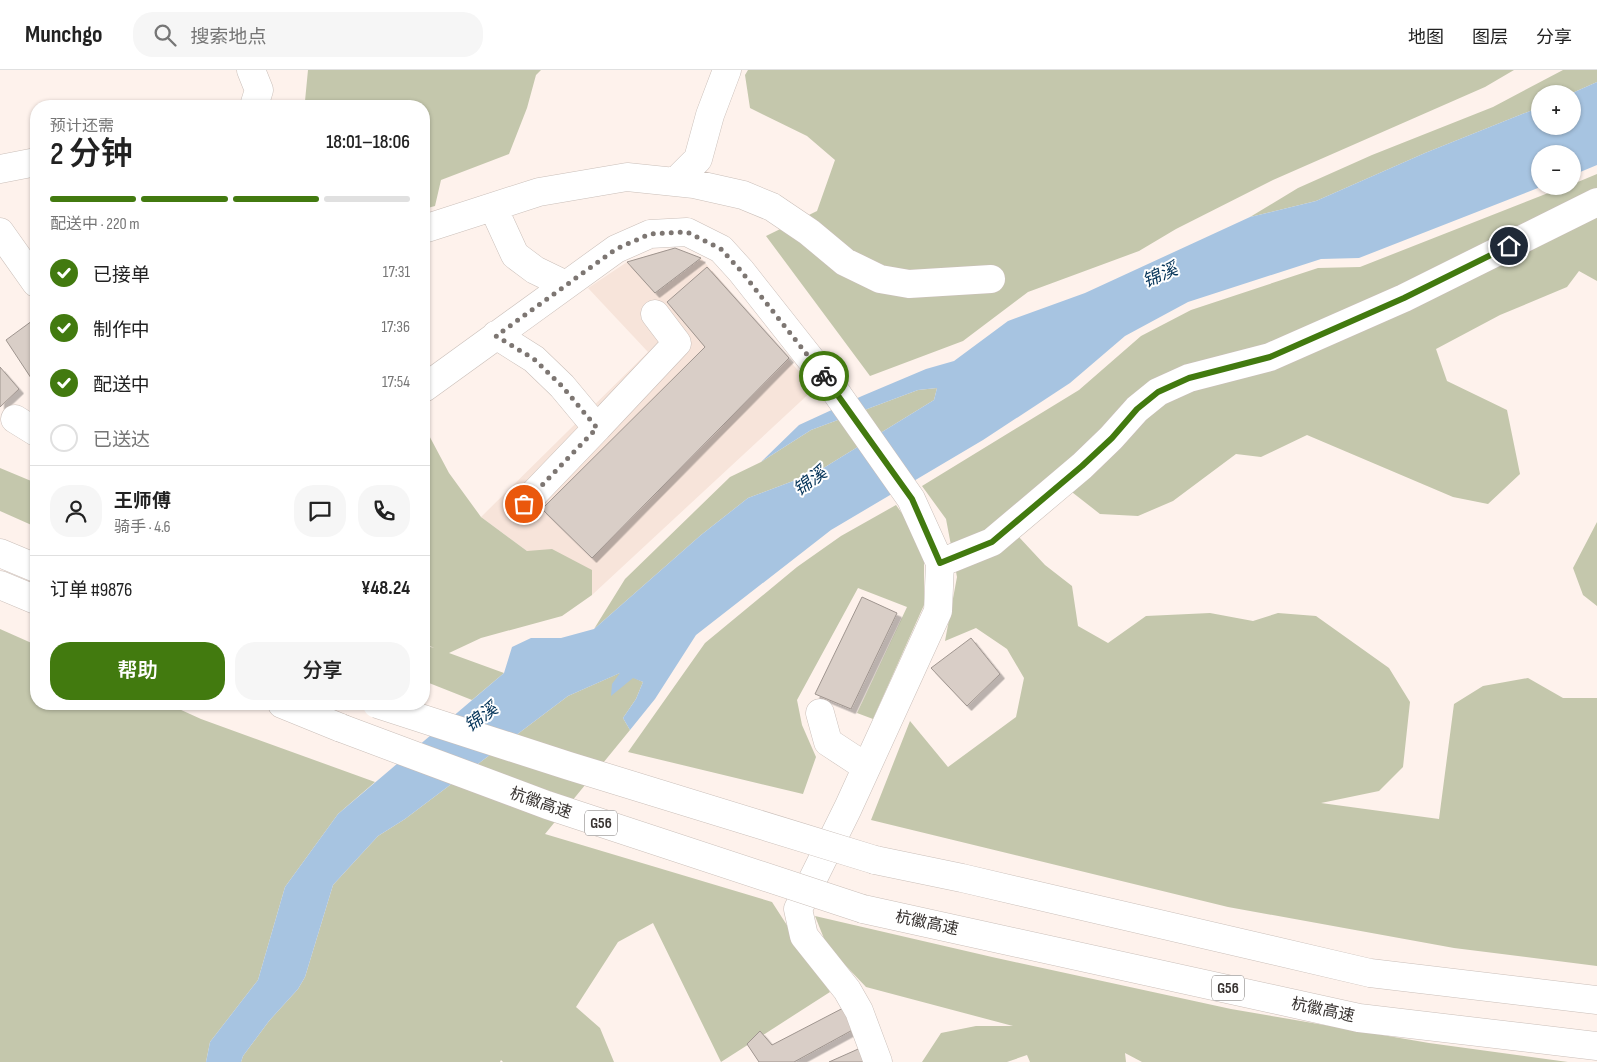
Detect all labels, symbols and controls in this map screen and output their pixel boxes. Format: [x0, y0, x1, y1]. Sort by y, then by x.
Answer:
search box [133, 12, 483, 57]
text: Munchgo [25, 20, 103, 49]
icon: search [151, 21, 179, 49]
text: 搜索地点 [191, 26, 267, 49]
text: 地图 [1408, 27, 1444, 48]
text: 图层 [1472, 27, 1508, 48]
text: 分享 [1536, 27, 1572, 48]
map controls [1531, 85, 1581, 195]
button: + [1531, 85, 1581, 135]
text: 预计还需 [50, 117, 114, 136]
text: 18:01–18:06 [326, 131, 410, 154]
text: 2 分钟 [50, 135, 133, 174]
button: − [1531, 145, 1581, 195]
text: 配送中 · 220 m [50, 215, 139, 234]
pin [1488, 225, 1530, 267]
icon: home [1495, 232, 1523, 260]
water label: 锦溪 [1139, 258, 1183, 292]
icon: check [50, 259, 78, 287]
text: 17:31 [383, 263, 410, 282]
text: 已接单 [93, 264, 150, 287]
icon: check [50, 314, 78, 342]
text: 17:36 [381, 318, 410, 337]
text: 制作中 [93, 319, 150, 342]
courier [799, 351, 849, 401]
icon: bike [810, 362, 838, 390]
icon: check [50, 369, 78, 397]
text: 17:54 [382, 373, 410, 392]
text: 配送中 [93, 374, 150, 397]
text: 已送达 [93, 429, 150, 452]
water label: 锦溪 [790, 461, 833, 500]
pin [503, 483, 545, 525]
button: person [50, 485, 102, 537]
button: chat [294, 485, 346, 537]
button: phone [358, 485, 410, 537]
text: 王师傅 [114, 490, 171, 513]
icon: bag [510, 490, 538, 518]
text: 骑手 · 4.6 [114, 518, 171, 537]
text: ¥48.24 [361, 577, 410, 600]
text: 订单 #9876 [50, 579, 132, 602]
button: 帮助 [50, 642, 225, 700]
button: 分享 [235, 642, 410, 700]
water label: 锦溪 [461, 697, 504, 736]
street label: 杭徽高速 [507, 784, 574, 823]
road number: G56 [585, 810, 617, 836]
street label: 杭徽高速 [893, 908, 960, 939]
road number: G56 [1212, 976, 1244, 1000]
street label: 杭徽高速 [1289, 995, 1356, 1026]

